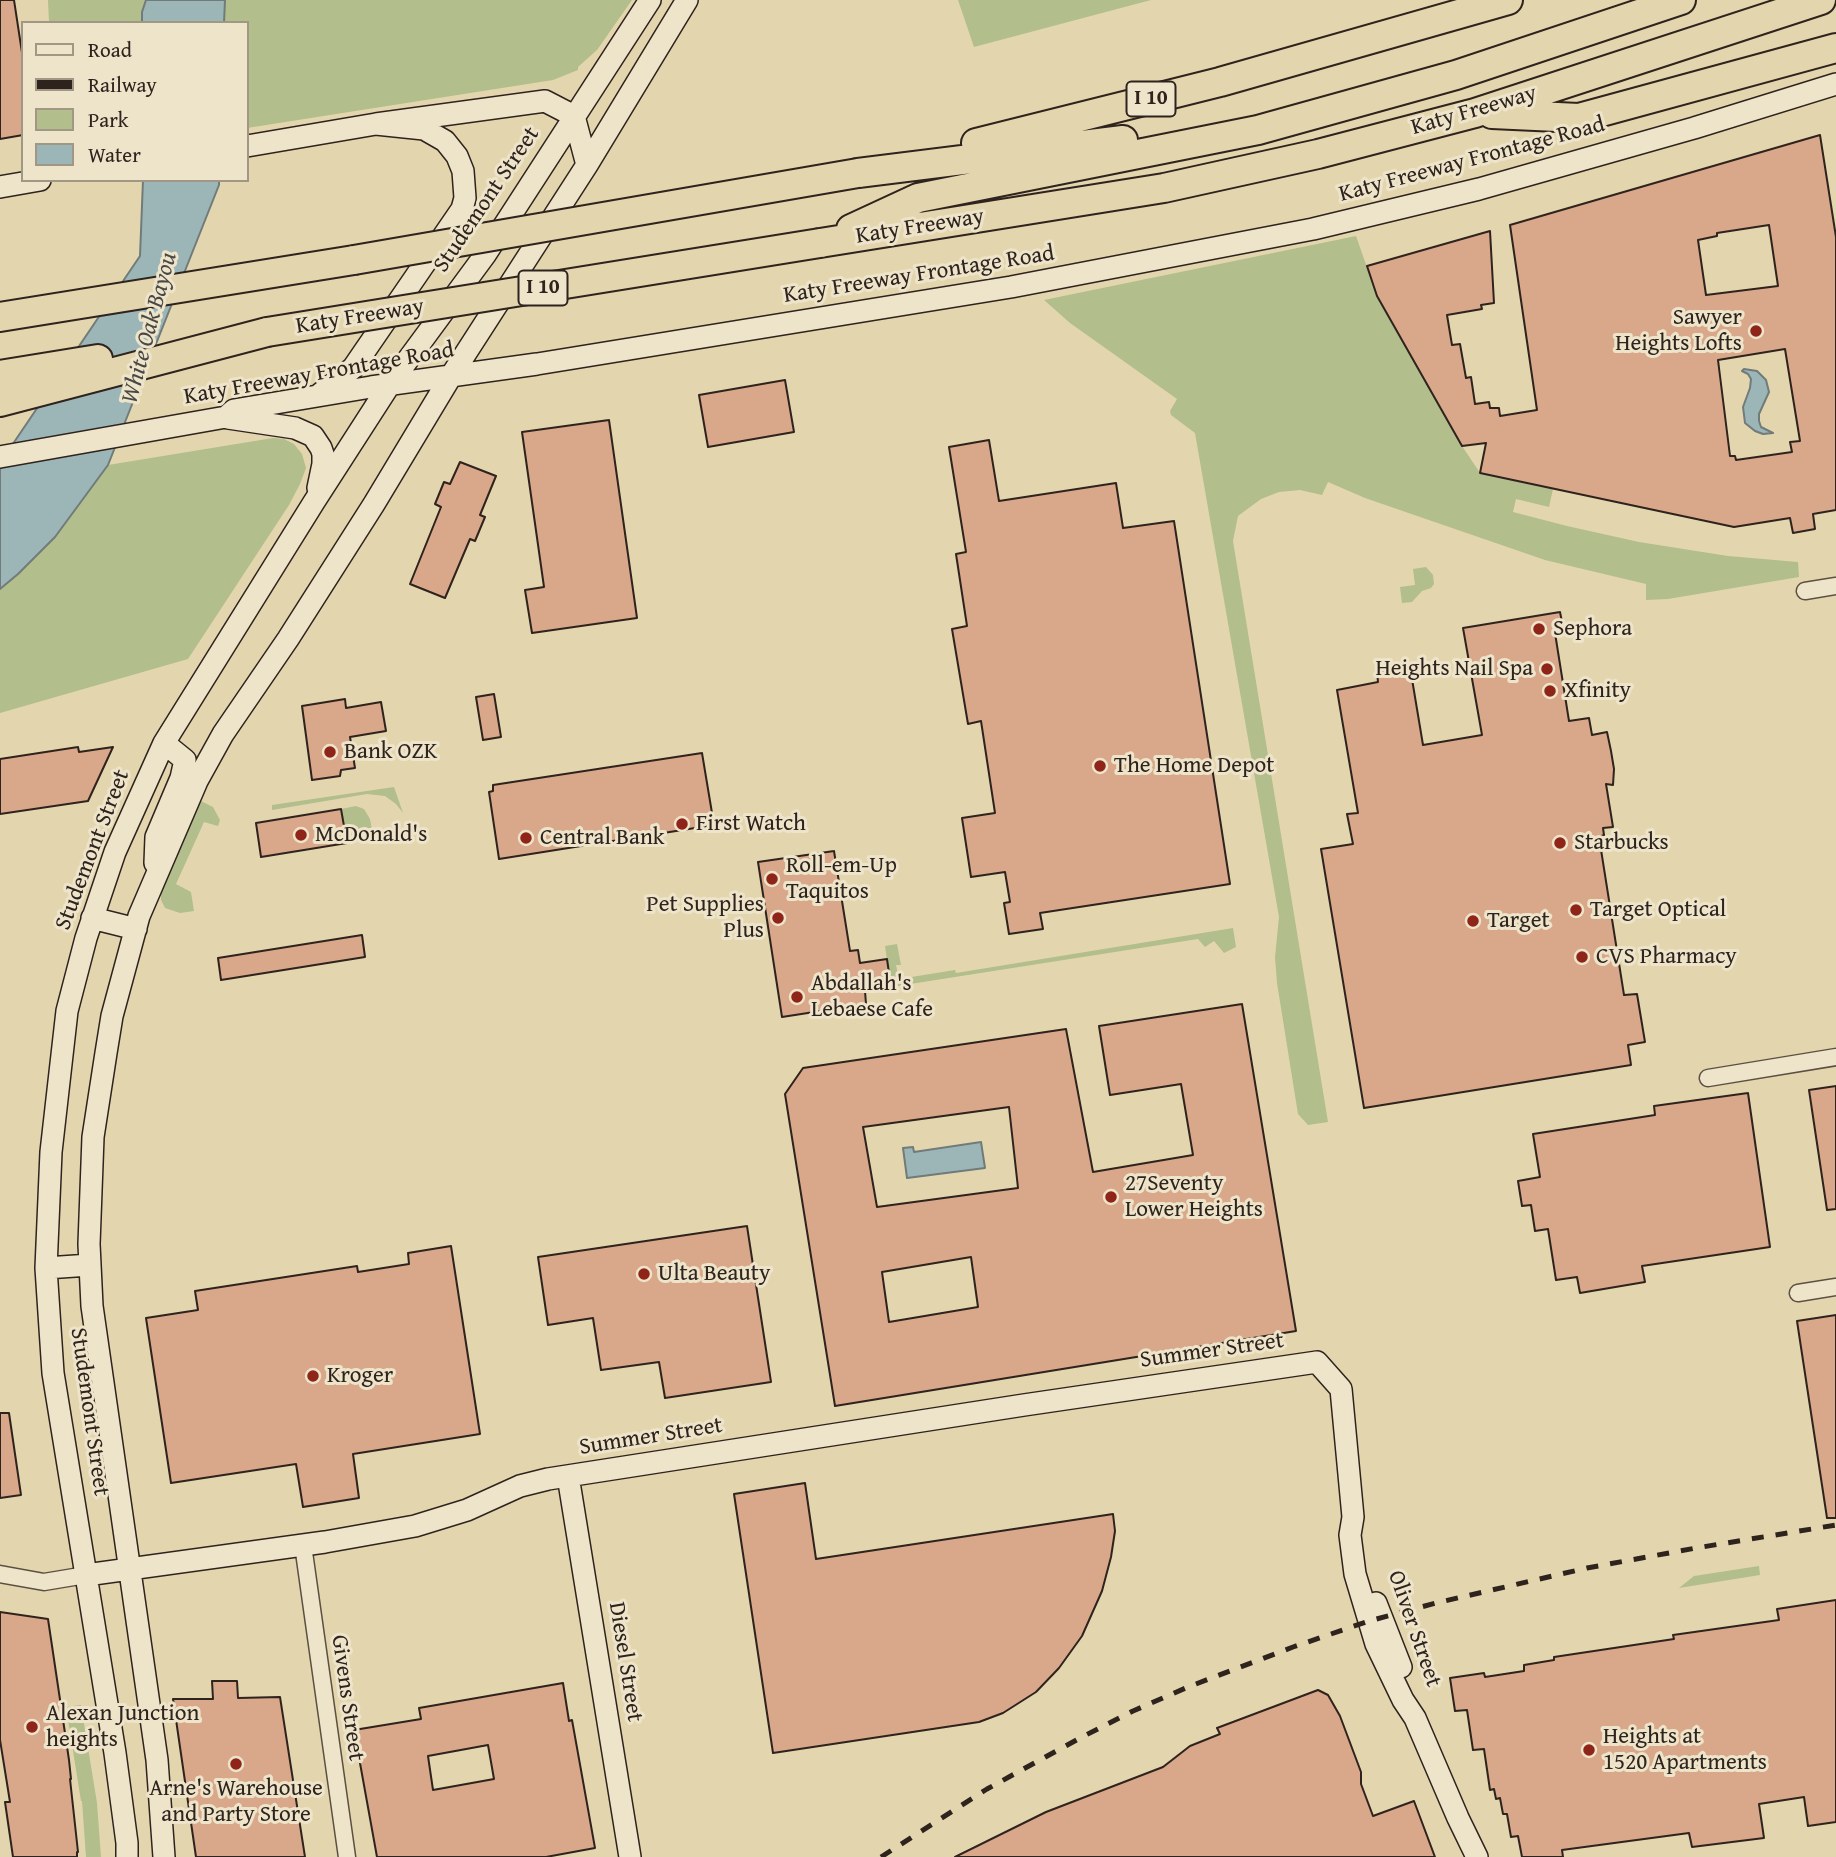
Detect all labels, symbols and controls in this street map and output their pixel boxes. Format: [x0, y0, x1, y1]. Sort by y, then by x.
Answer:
legend [21, 21, 248, 182]
text: Road [88, 34, 132, 65]
text: Railway [88, 69, 157, 100]
street label: Katy Freeway [1408, 80, 1540, 142]
road number: I 10 [1126, 82, 1176, 116]
text: Park [88, 104, 129, 135]
street label: Katy Freeway Frontage Road [1336, 111, 1608, 209]
street label: Studemont Street [428, 122, 546, 278]
text: Water [88, 139, 141, 170]
street label: Katy Freeway [854, 203, 986, 251]
street label: Katy Freeway Frontage Road [782, 240, 1056, 310]
water label: White Oak Bayou [116, 249, 184, 407]
road number: I 10 [518, 270, 568, 306]
street label: Katy Freeway [294, 293, 426, 341]
place label: Sawyer Heights Lofts [1615, 304, 1742, 358]
marker: Sawyer Heights Lofts [1748, 323, 1764, 339]
street label: Katy Freeway Frontage Road [182, 337, 456, 411]
place label: Sephora [1553, 615, 1632, 643]
marker: Sephora [1531, 621, 1547, 637]
place label: Heights Nail Spa [1375, 655, 1533, 683]
marker: Heights Nail Spa [1539, 661, 1555, 677]
place label: Xfinity [1564, 677, 1631, 705]
marker: Xfinity [1542, 683, 1558, 699]
place label: Bank OZK [344, 738, 437, 766]
marker: Bank OZK [322, 744, 338, 760]
place label: The Home Depot [1114, 752, 1274, 780]
marker: The Home Depot [1092, 758, 1108, 774]
street label: Studemont Street [50, 766, 136, 934]
place label: First Watch [696, 810, 806, 838]
marker: First Watch [674, 816, 690, 832]
place label: McDonald's [315, 821, 427, 849]
place label: Central Bank [540, 824, 664, 852]
marker: McDonald's [293, 827, 309, 843]
place label: Starbucks [1574, 829, 1669, 857]
marker: Central Bank [518, 830, 534, 846]
marker: Starbucks [1552, 835, 1568, 851]
place label: Roll-em-Up Taquitos [786, 852, 897, 906]
marker: Roll-em-Up Taquitos [764, 871, 780, 887]
place label: Pet Supplies Plus [646, 891, 764, 945]
place label: Target Optical [1590, 896, 1726, 924]
marker: Target Optical [1568, 902, 1584, 918]
place label: Target [1487, 907, 1550, 935]
marker: Pet Supplies Plus [770, 910, 786, 926]
marker: Target [1465, 913, 1481, 929]
place label: CVS Pharmacy [1596, 943, 1737, 971]
marker: CVS Pharmacy [1574, 949, 1590, 965]
place label: Abdallah's Lebaese Cafe [811, 970, 933, 1024]
marker: Abdallah's Lebaese Cafe [789, 989, 805, 1005]
place label: 27Seventy Lower Heights [1125, 1170, 1263, 1224]
marker: 27Seventy Lower Heights [1103, 1189, 1119, 1205]
place label: Ulta Beauty [658, 1260, 770, 1288]
marker: Ulta Beauty [636, 1266, 652, 1282]
street label: Studemont Street [64, 1326, 114, 1498]
street label: Summer Street [1138, 1327, 1286, 1375]
place label: Kroger [327, 1362, 393, 1390]
marker: Kroger [305, 1368, 321, 1384]
street label: Summer Street [577, 1412, 725, 1462]
street label: Oliver Street [1381, 1567, 1447, 1691]
street label: Diesel Street [602, 1600, 648, 1724]
street label: Givens Street [324, 1633, 370, 1763]
place label: Alexan Junction heights [46, 1700, 199, 1754]
marker: Alexan Junction heights [24, 1719, 40, 1735]
place label: Heights at 1520 Apartments [1603, 1723, 1767, 1777]
marker: Heights at 1520 Apartments [1581, 1742, 1597, 1758]
marker: Arne's Warehouse and Party Store [228, 1756, 244, 1772]
place label: Arne's Warehouse and Party Store [149, 1775, 323, 1829]

